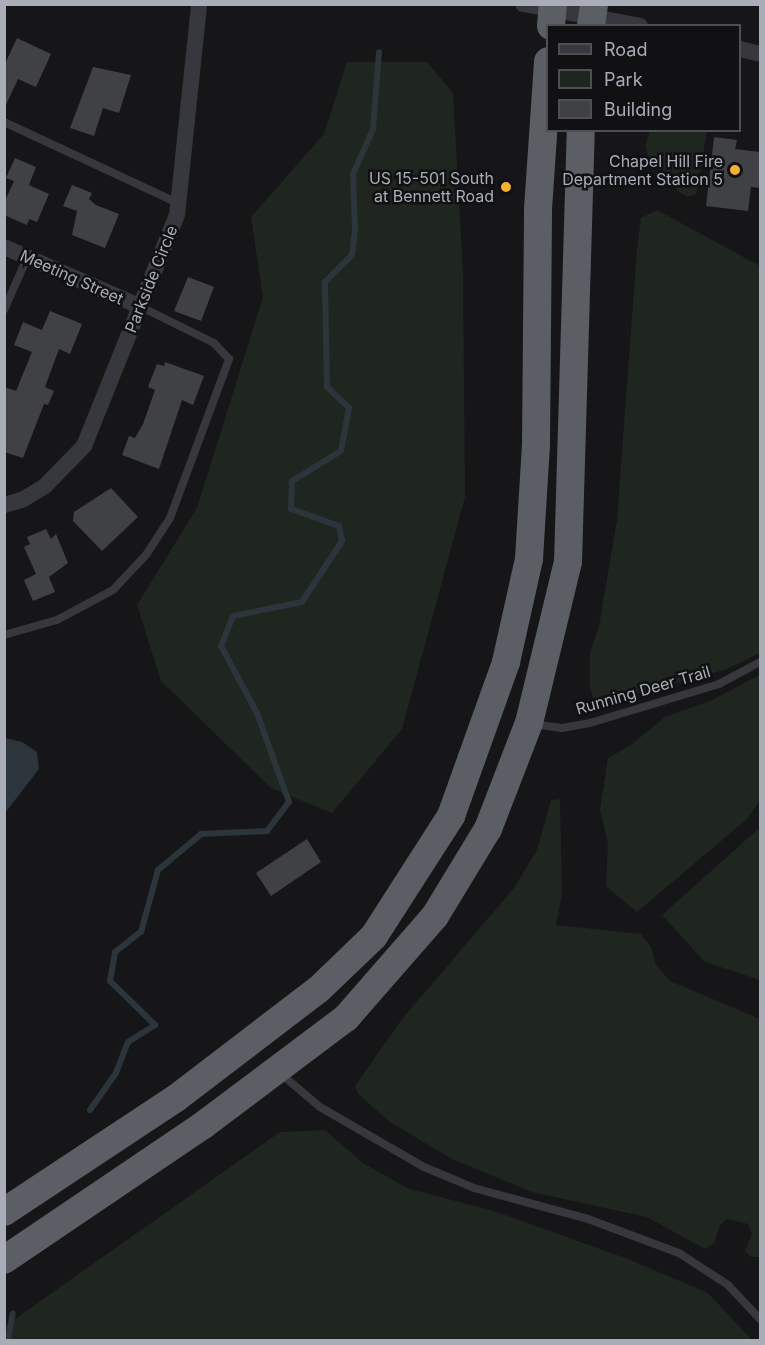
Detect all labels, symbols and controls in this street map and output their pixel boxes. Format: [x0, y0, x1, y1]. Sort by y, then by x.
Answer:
legend [546, 24, 741, 132]
text: Road [604, 39, 647, 60]
text: Park [604, 69, 643, 90]
text: Building [604, 99, 672, 120]
place label: Chapel Hill Fire Department Station 5 [562, 151, 723, 189]
marker: Chapel Hill Fire Department Station 5 [728, 163, 742, 177]
place label: US 15-501 South at Bennett Road [369, 168, 494, 206]
marker: US 15-501 South at Bennett Road [499, 180, 513, 194]
street label: Parkside Circle [121, 223, 181, 335]
street label: Meeting Street [17, 246, 127, 308]
street label: Running Deer Trail [573, 662, 713, 718]

